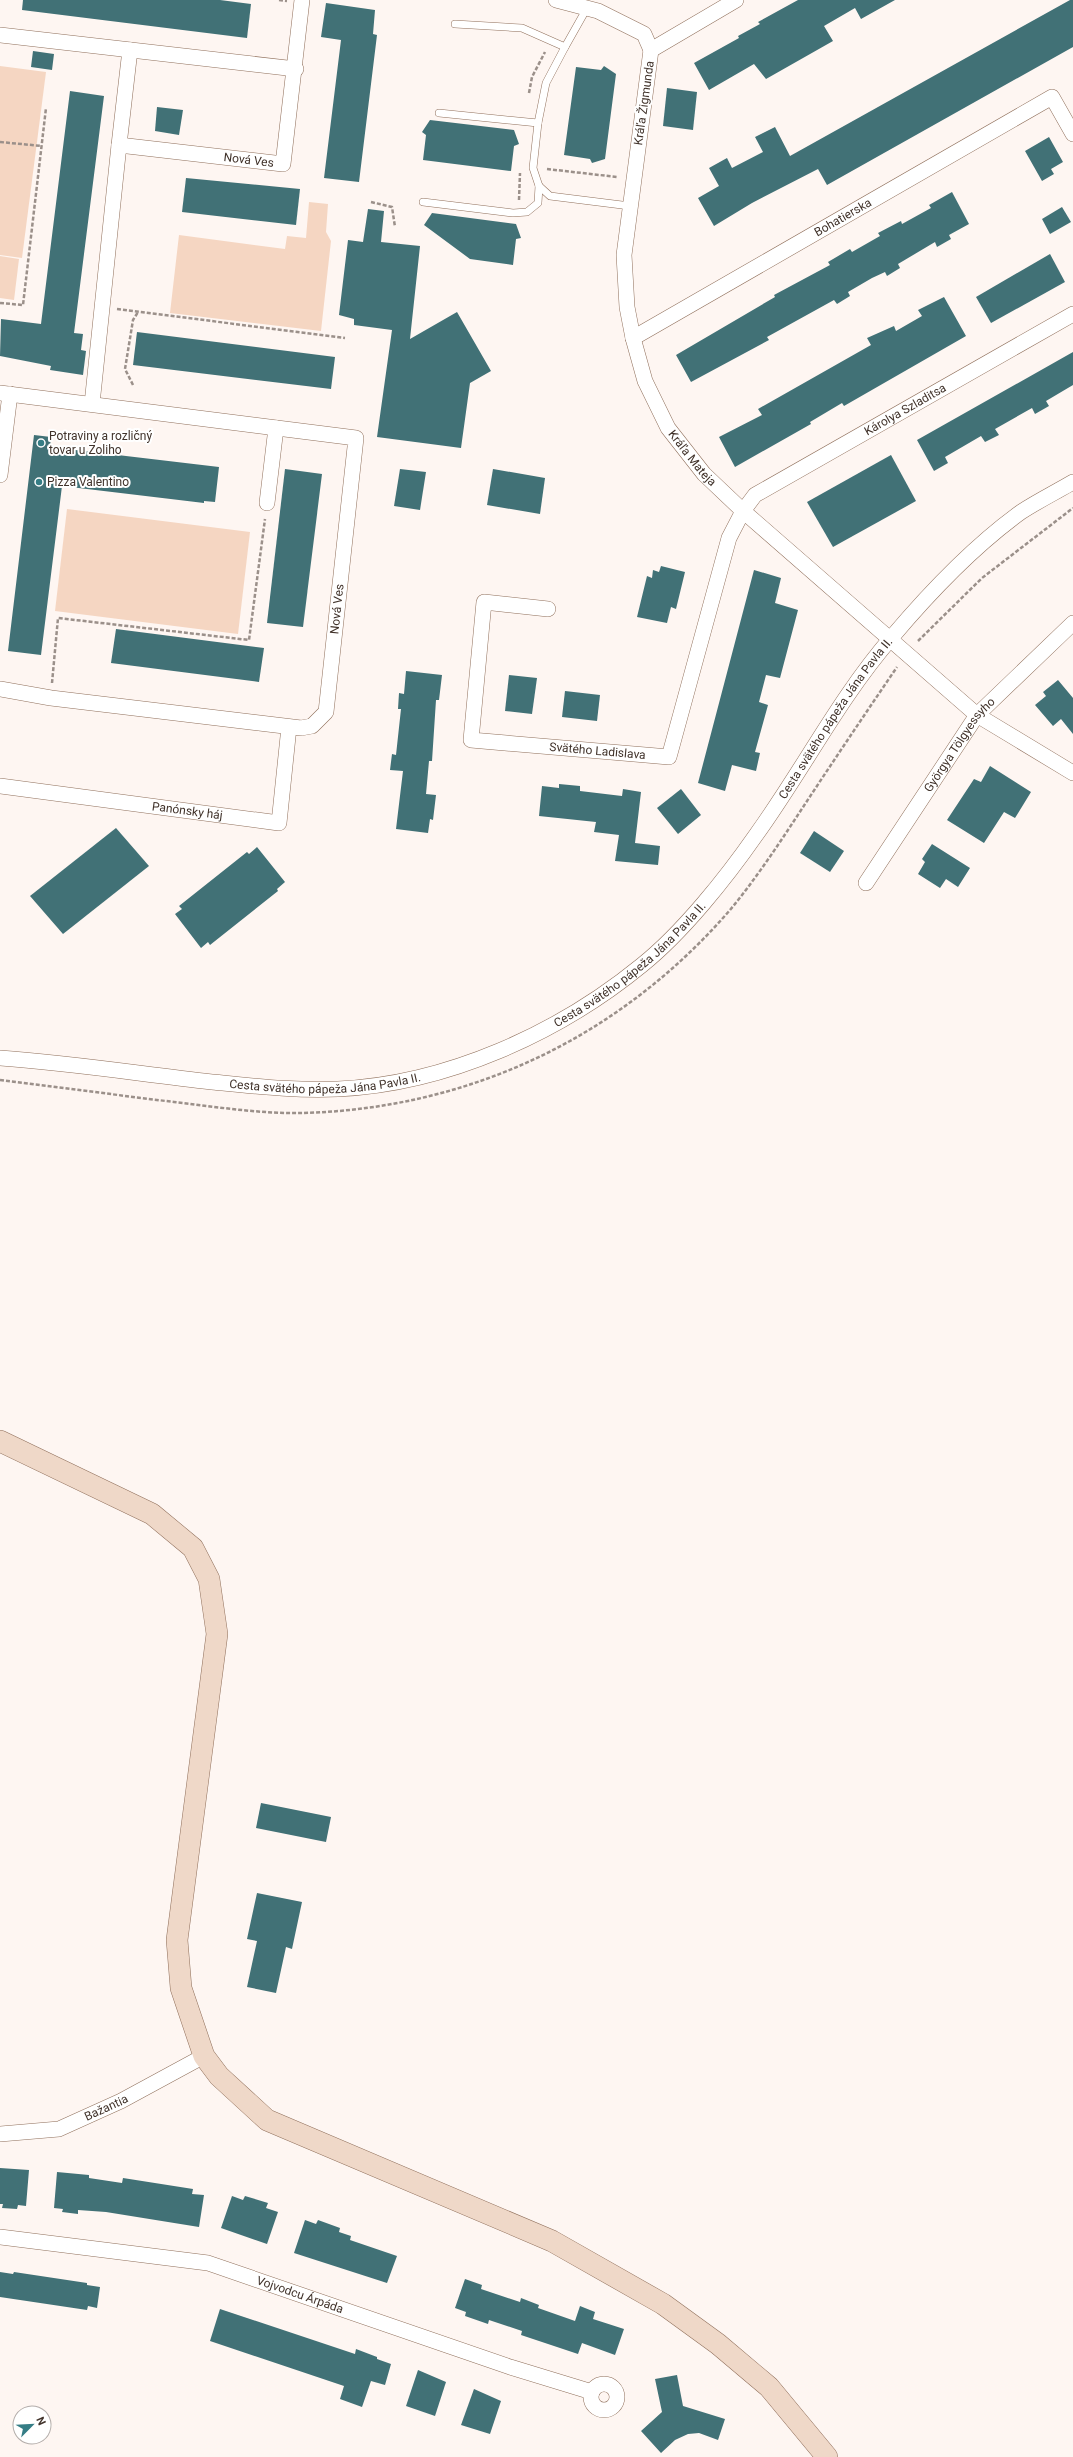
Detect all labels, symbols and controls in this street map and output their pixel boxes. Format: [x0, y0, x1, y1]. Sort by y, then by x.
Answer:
street label: Kráľa Žigmunda [630, 60, 657, 146]
street label: Nová Ves [223, 150, 275, 170]
street label: Bohatierska [812, 195, 874, 239]
street label: Károlya Szladitsa [862, 381, 949, 438]
street label: Kráľa Mateja [665, 427, 719, 489]
place label: Potraviny a rozličný tovar u Zoliho [49, 429, 152, 457]
marker: Potraviny a rozličný tovar u Zoliho [36, 438, 46, 448]
place label: Pizza Valentino [47, 475, 129, 489]
marker: Pizza Valentino [34, 477, 44, 487]
street label: Nová Ves [327, 583, 347, 635]
street label: Cesta svätého pápeža Jána Pavla II. [776, 635, 895, 802]
street label: Györgya Tölgyessyho [921, 695, 998, 795]
street label: Svätého Ladislava [549, 740, 646, 762]
street label: Panónsky háj [151, 799, 224, 822]
street label: Cesta svätého pápeža Jána Pavla II. [551, 899, 709, 1030]
street label: Cesta svätého pápeža Jána Pavla II. [229, 1070, 422, 1096]
street label: Bažantia [82, 2091, 131, 2124]
street label: Vojvodcu Árpáda [255, 2273, 345, 2316]
north arrow [12, 2405, 52, 2445]
text: N [33, 2415, 48, 2428]

